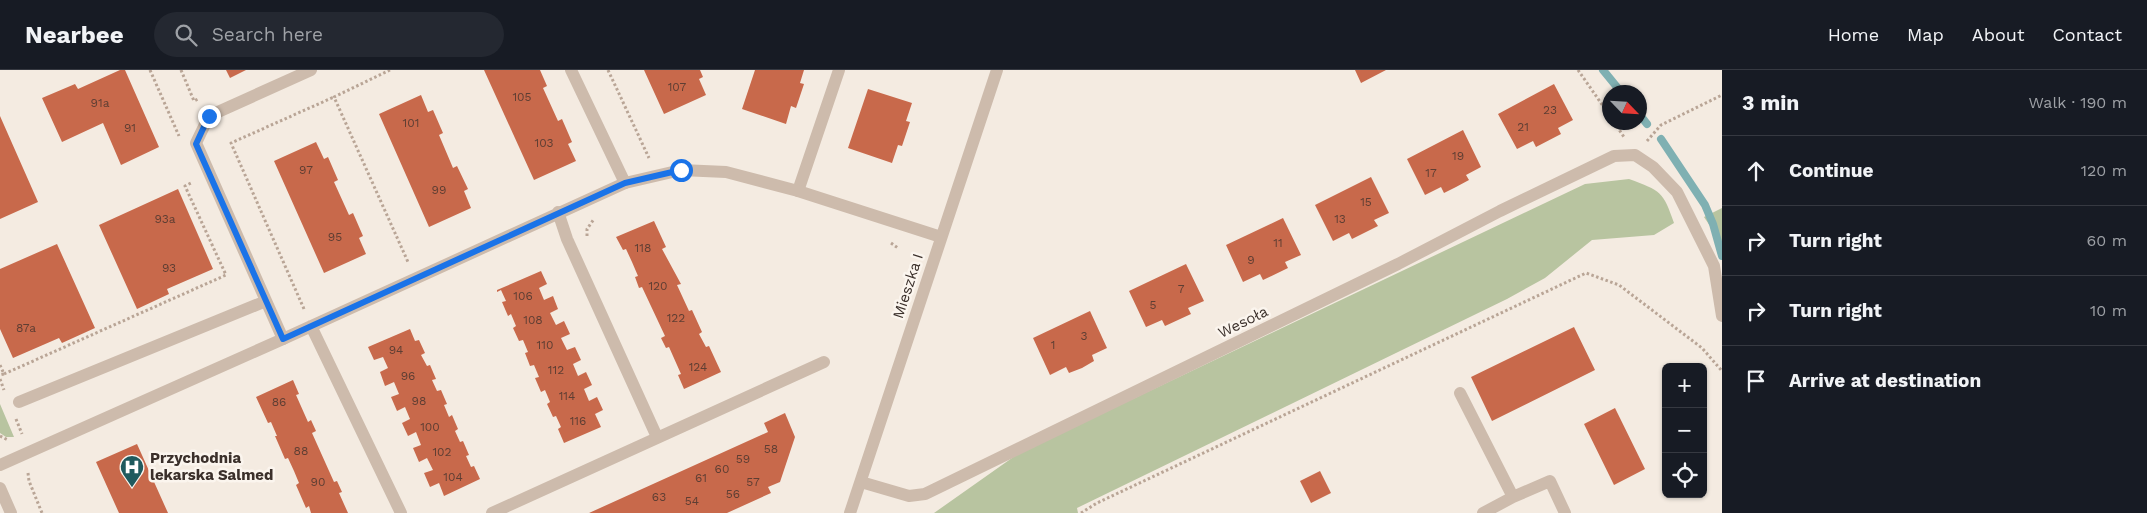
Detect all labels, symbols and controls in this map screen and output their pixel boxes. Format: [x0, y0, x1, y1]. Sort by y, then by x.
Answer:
search box [154, 12, 504, 57]
text: Nearbee [25, 21, 124, 49]
icon: search [172, 21, 200, 49]
text: Search here [212, 23, 323, 46]
text: Home [1828, 24, 1879, 45]
text: Map [1907, 24, 1944, 45]
text: About [1972, 24, 2024, 45]
text: Contact [2052, 24, 2122, 45]
house number: 107 [668, 80, 687, 94]
north arrow [1602, 85, 1647, 130]
house number: 105 [512, 90, 532, 104]
text: 3 min [1742, 90, 1799, 115]
text: Walk · 190 m [2029, 93, 2127, 112]
house number: 91a [91, 96, 110, 110]
house number: 23 [1543, 103, 1557, 117]
route end [198, 105, 221, 128]
house number: 101 [403, 116, 419, 130]
house number: 21 [1517, 120, 1529, 134]
house number: 91 [124, 121, 136, 135]
house number: 103 [535, 136, 553, 150]
house number: 19 [1452, 149, 1464, 163]
icon: ahead [1742, 157, 1770, 185]
route start [670, 159, 693, 182]
text: Continue [1789, 159, 1873, 182]
text: 120 m [2081, 161, 2127, 180]
house number: 97 [299, 163, 313, 177]
house number: 17 [1425, 166, 1437, 180]
house number: 99 [432, 183, 446, 197]
house number: 15 [1360, 195, 1372, 209]
house number: 93a [155, 212, 176, 226]
house number: 13 [1334, 212, 1346, 226]
icon: right [1742, 227, 1770, 255]
text: Turn right [1789, 229, 1882, 252]
house number: 95 [328, 230, 342, 244]
text: 60 m [2087, 231, 2127, 250]
house number: 11 [1273, 236, 1283, 250]
house number: 118 [635, 241, 651, 255]
street label: Mieszka I [889, 251, 927, 321]
house number: 9 [1247, 253, 1255, 267]
house number: 93 [162, 261, 176, 275]
house number: 120 [648, 279, 668, 293]
house number: 7 [1178, 282, 1185, 296]
house number: 106 [513, 289, 533, 303]
icon: right [1742, 297, 1770, 325]
house number: 5 [1150, 298, 1157, 312]
text: Turn right [1789, 299, 1882, 322]
text: 10 m [2090, 301, 2127, 320]
street label: Wesoła [1215, 302, 1271, 342]
house number: 122 [667, 311, 685, 325]
house number: 108 [523, 313, 543, 327]
house number: 87a [16, 321, 36, 335]
house number: 3 [1081, 329, 1088, 343]
house number: 110 [537, 338, 553, 352]
house number: 1 [1051, 338, 1055, 352]
house number: 94 [389, 343, 403, 357]
house number: 124 [689, 360, 707, 374]
house number: 112 [548, 363, 564, 377]
map controls [1662, 363, 1707, 498]
button: + [1662, 363, 1707, 408]
icon: arrive [1742, 367, 1770, 395]
house number: 96 [401, 369, 415, 383]
text: Arrive at destination [1789, 369, 1981, 392]
house number: 114 [559, 389, 575, 403]
house number: 98 [412, 394, 426, 408]
house number: 86 [272, 395, 286, 409]
button: − [1662, 408, 1707, 453]
house number: 116 [570, 414, 586, 428]
house number: 100 [420, 420, 440, 434]
house number: 58 [764, 442, 778, 456]
house number: 88 [294, 444, 308, 458]
house number: 102 [432, 445, 452, 459]
place label: Przychodnia lekarska Salmed [150, 449, 273, 484]
house number: 59 [736, 452, 750, 466]
button: locate [1662, 453, 1707, 498]
hospital icon: Przychodnia lekarska Salmed [119, 454, 145, 488]
house number: 60 [715, 462, 729, 476]
house number: 104 [443, 470, 463, 484]
house number: 61 [695, 471, 707, 485]
house number: 90 [311, 475, 325, 489]
house number: 57 [746, 475, 760, 489]
house number: 56 [726, 487, 740, 501]
house number: 63 [652, 490, 666, 504]
house number: 54 [685, 494, 699, 508]

